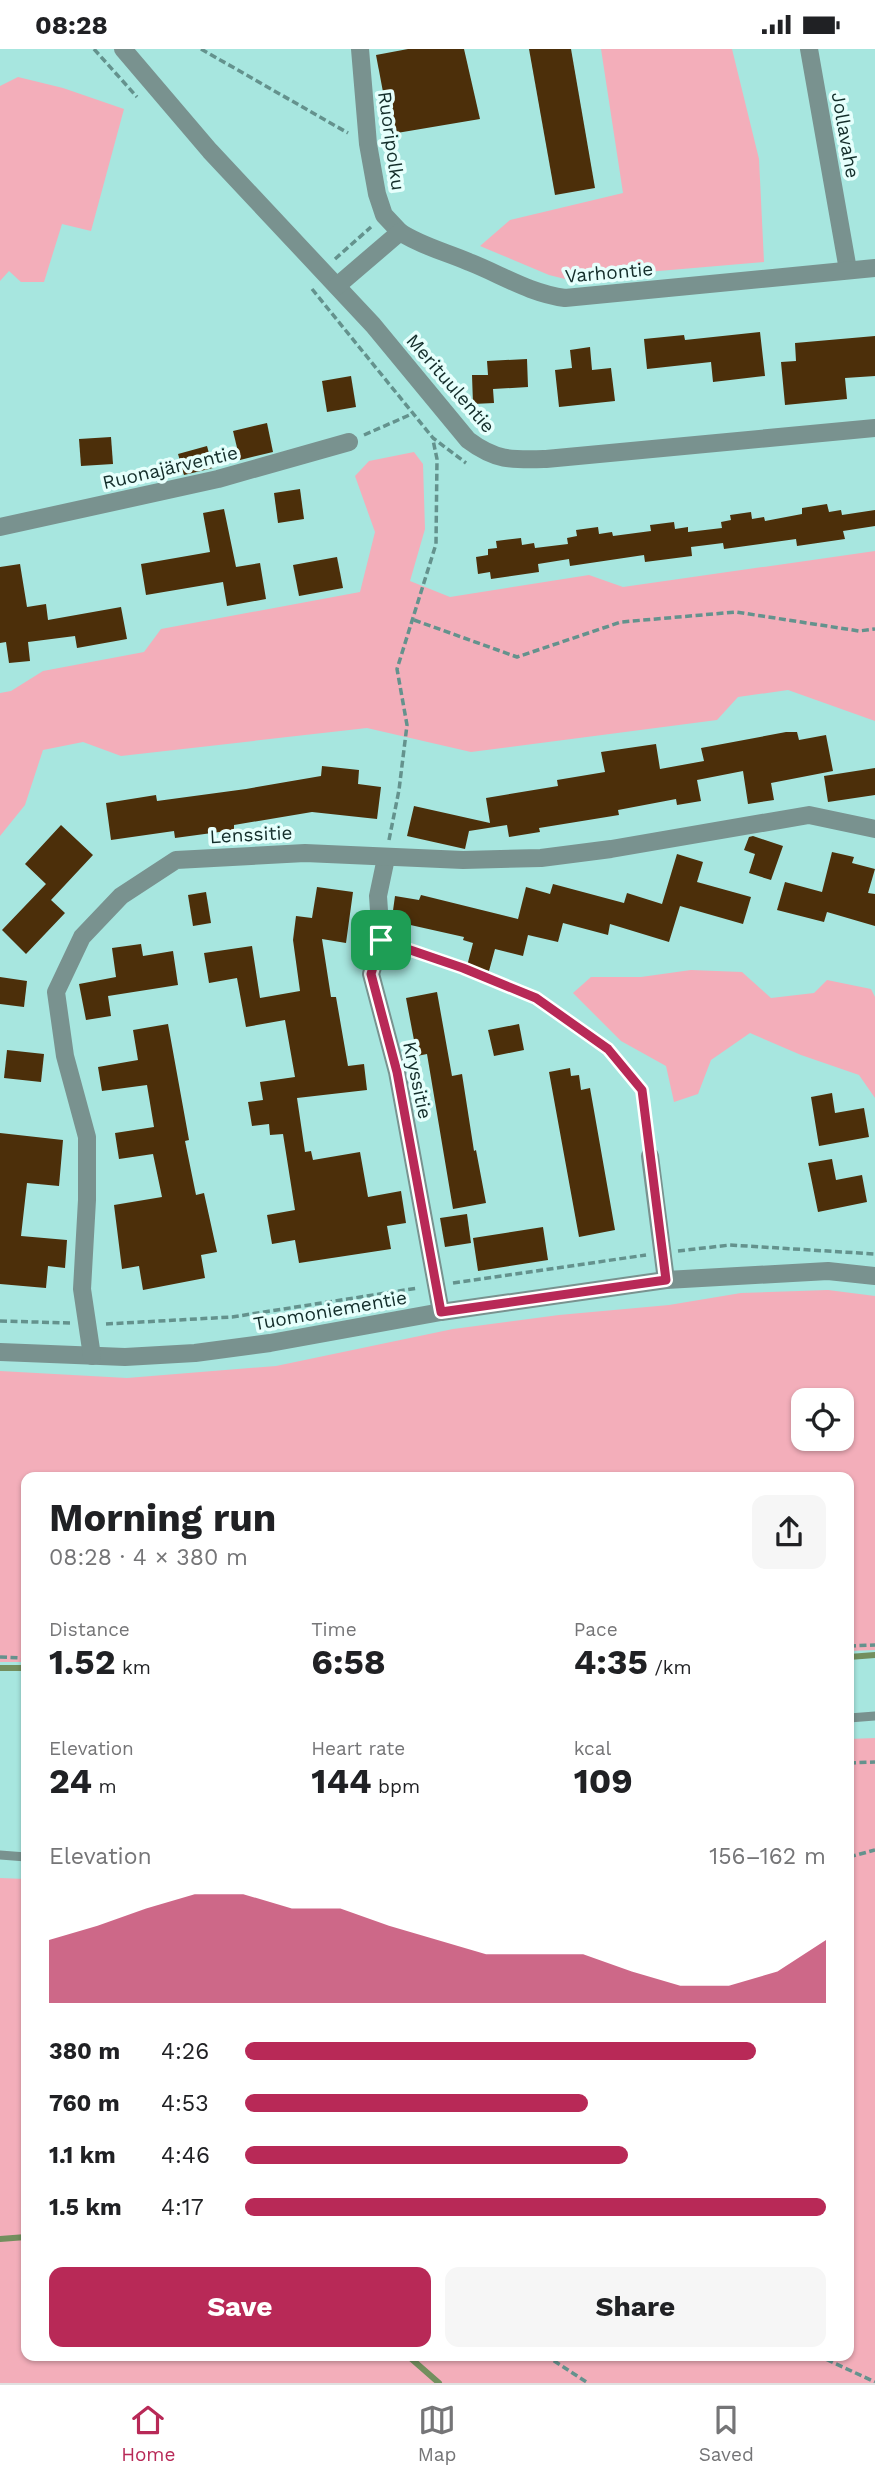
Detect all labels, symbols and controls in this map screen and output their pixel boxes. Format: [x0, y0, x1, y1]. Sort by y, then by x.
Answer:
text: 08:28 [35, 10, 108, 40]
street label: Ruoripolku [373, 90, 410, 192]
street label: Jollavahe [827, 90, 864, 180]
street label: Varhontie [564, 257, 654, 288]
street label: Merituulentie [401, 329, 500, 438]
street label: Ruonajärventie [100, 441, 240, 494]
street label: Lenssitie [209, 821, 293, 848]
pin [351, 910, 411, 970]
icon: arrive [362, 921, 400, 959]
street label: Kryssitie [398, 1039, 437, 1121]
street label: Tuomoniementie [252, 1286, 409, 1335]
map controls [791, 1388, 854, 1451]
button: locate [791, 1388, 854, 1451]
button: share [752, 1495, 826, 1569]
text: Morning run [49, 1496, 276, 1540]
text: 08:28 · 4 × 380 m [49, 1544, 248, 1571]
text: Distance [49, 1618, 130, 1641]
text: Time [311, 1618, 357, 1641]
text: Pace [574, 1618, 618, 1641]
text: 1.52 [49, 1641, 116, 1683]
text: 6:58 [311, 1641, 386, 1683]
text: 4:35 [574, 1641, 648, 1683]
text: km [116, 1656, 151, 1679]
text: /km [648, 1656, 692, 1679]
text: Elevation [49, 1737, 134, 1760]
text: Heart rate [311, 1737, 405, 1760]
text: kcal [574, 1737, 611, 1760]
text: 24 [49, 1760, 92, 1802]
text: 144 [311, 1760, 372, 1802]
text: 109 [574, 1760, 633, 1802]
text: m [92, 1775, 117, 1798]
text: bpm [372, 1775, 420, 1798]
text: Elevation [49, 1843, 152, 1870]
text: 156–162 m [709, 1843, 826, 1870]
text: 380 m [49, 2038, 120, 2065]
text: 4:26 [161, 2038, 209, 2065]
text: 760 m [49, 2090, 120, 2117]
text: 4:53 [161, 2090, 209, 2117]
text: 1.1 km [49, 2142, 116, 2169]
text: 4:46 [161, 2142, 210, 2169]
text: 1.5 km [49, 2194, 122, 2221]
text: 4:17 [161, 2194, 204, 2221]
button: Save [49, 2267, 431, 2347]
button: Share [445, 2267, 826, 2347]
tab: Home [121, 2401, 175, 2466]
tab: Map [418, 2401, 456, 2466]
tab: Saved [699, 2401, 754, 2466]

